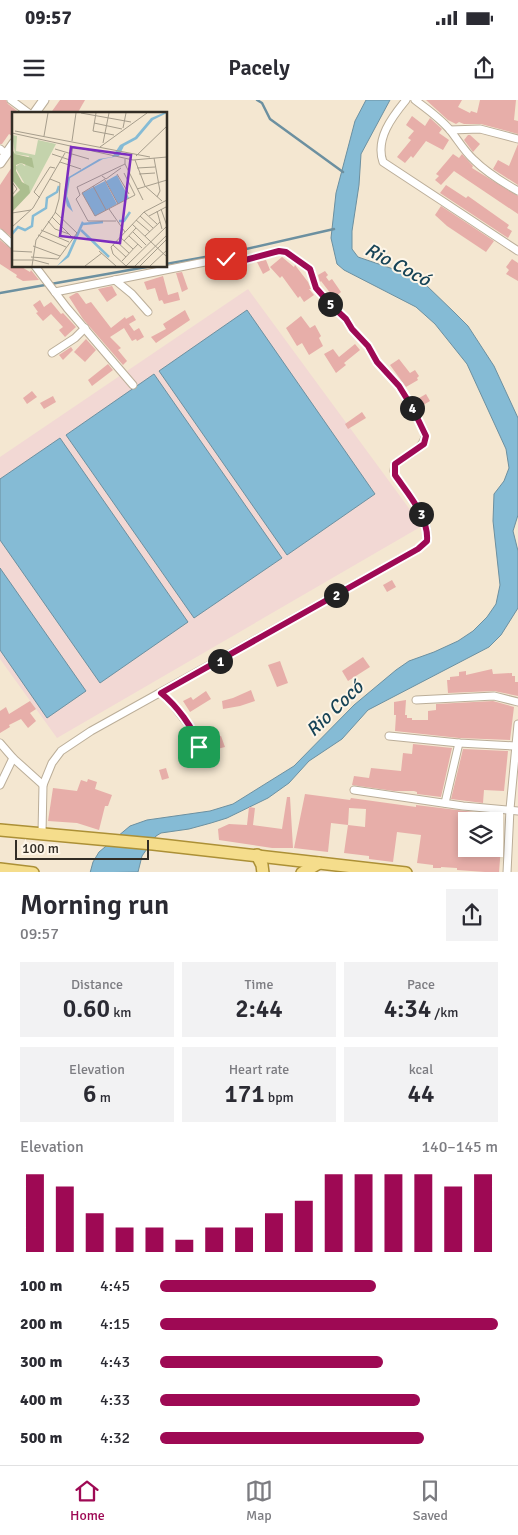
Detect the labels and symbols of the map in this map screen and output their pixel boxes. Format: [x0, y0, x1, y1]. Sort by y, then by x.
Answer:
inset map [12, 112, 168, 268]
pin [205, 238, 247, 280]
water label: Rio Cocó [361, 238, 435, 293]
pin: 5 [318, 292, 342, 316]
pin: 4 [400, 396, 424, 420]
pin: 3 [408, 502, 434, 526]
pin: 2 [324, 582, 348, 608]
pin: 1 [208, 648, 232, 674]
water label: Rio Cocó [301, 675, 369, 742]
pin [178, 726, 220, 768]
scale bar [15, 838, 149, 861]

